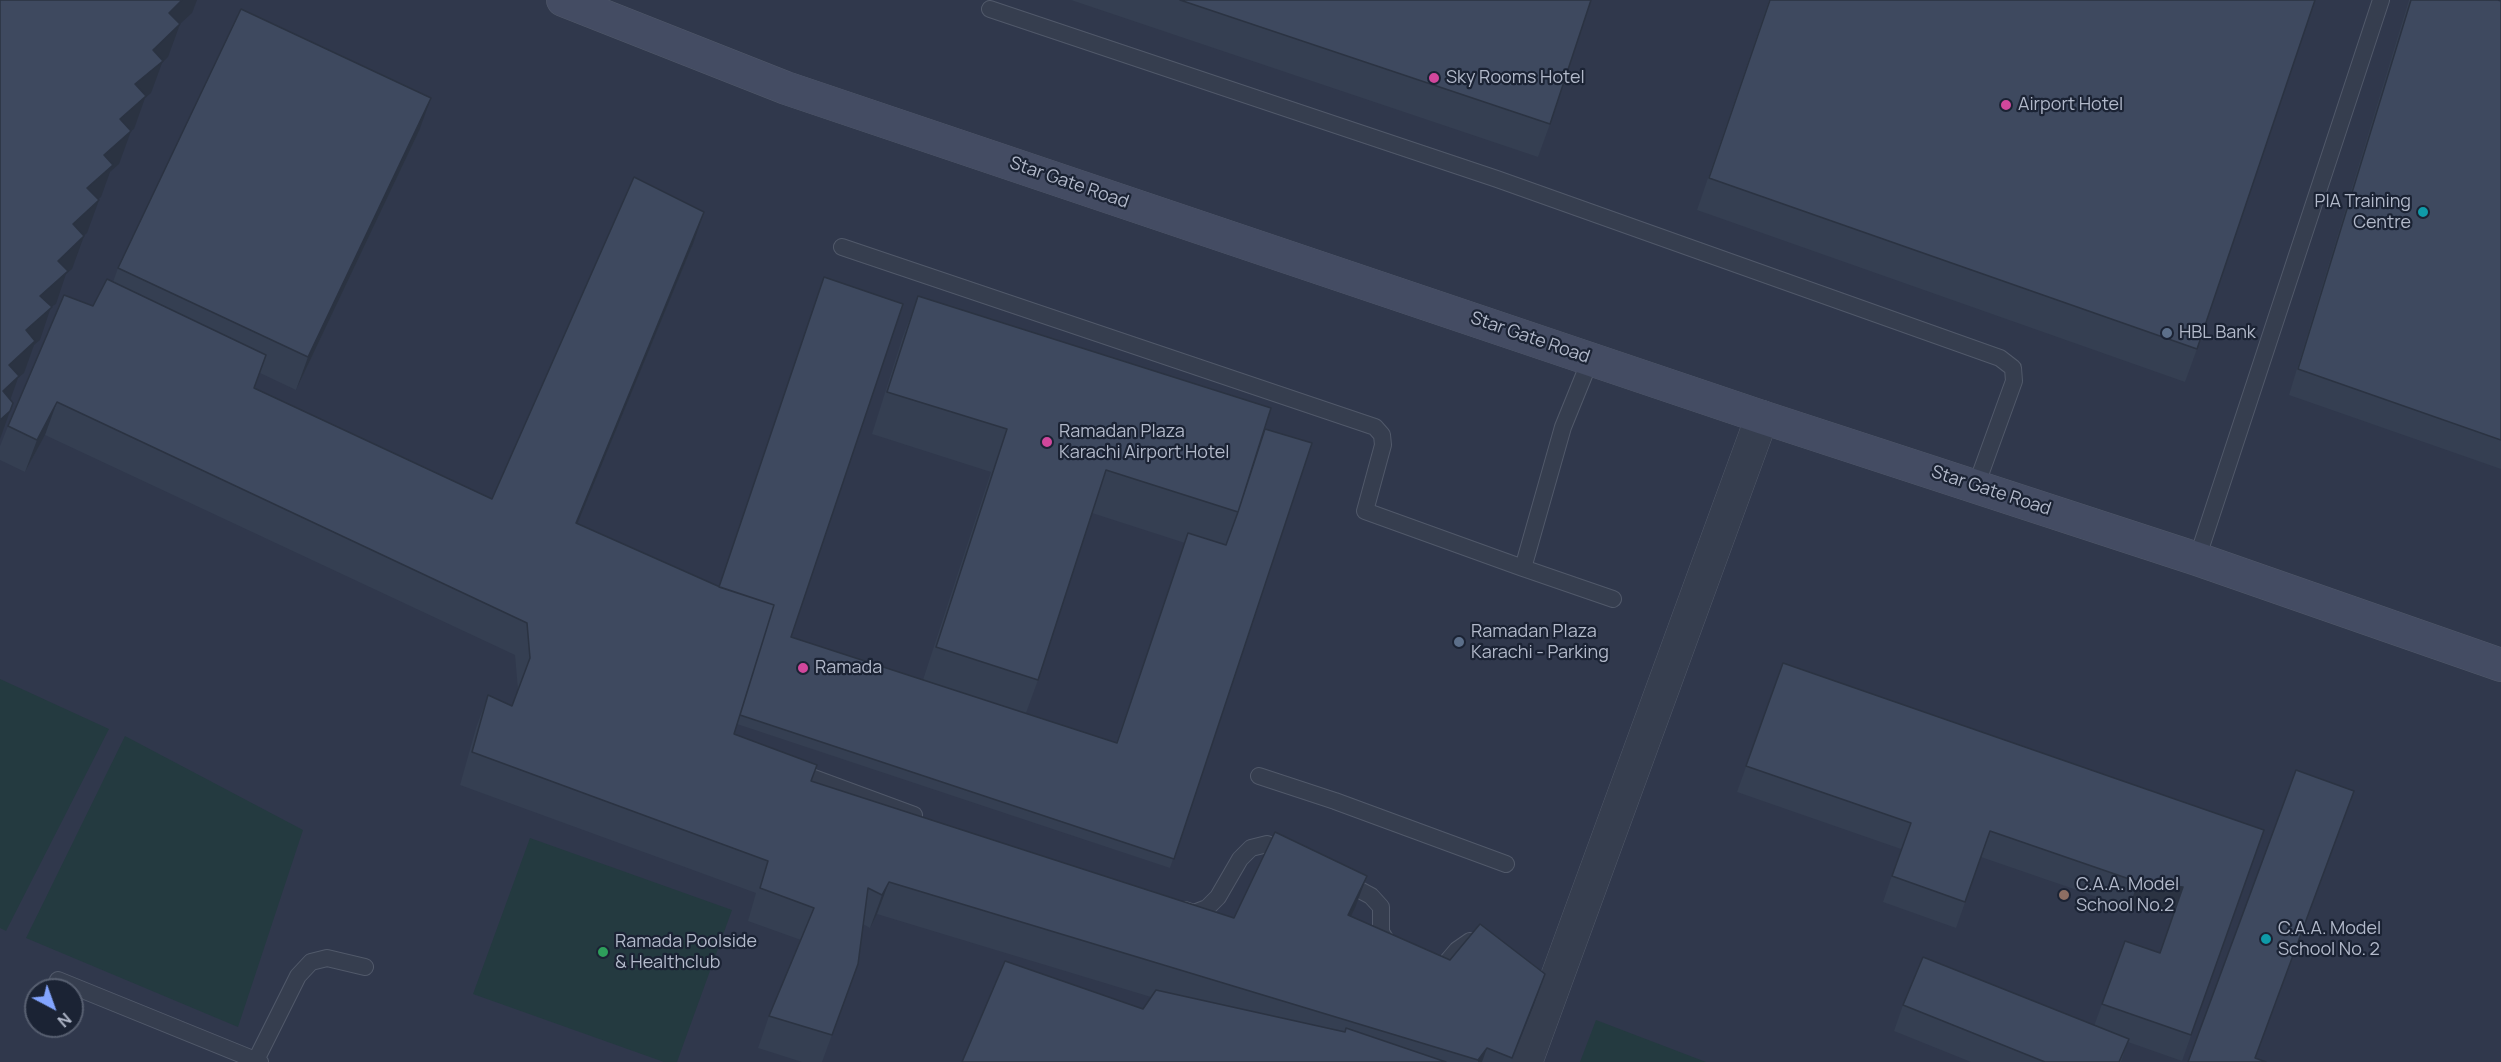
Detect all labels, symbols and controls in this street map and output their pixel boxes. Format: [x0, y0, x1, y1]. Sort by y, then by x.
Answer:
place label: Sky Rooms Hotel [1446, 67, 1585, 89]
marker: Sky Rooms Hotel [1427, 71, 1441, 85]
place label: Airport Hotel [2018, 94, 2123, 116]
marker: Airport Hotel [1999, 98, 2013, 112]
street label: Star Gate Road [1007, 152, 1131, 214]
place label: PIA Training Centre [2315, 191, 2411, 234]
marker: PIA Training Centre [2416, 205, 2430, 219]
street label: Star Gate Road [1468, 307, 1592, 369]
place label: HBL Bank [2179, 322, 2256, 344]
marker: HBL Bank [2160, 326, 2174, 340]
place label: Ramadan Plaza Karachi Airport Hotel [1059, 421, 1230, 464]
marker: Ramadan Plaza Karachi Airport Hotel [1040, 435, 1054, 449]
street label: Star Gate Road [1928, 461, 2054, 521]
place label: Ramadan Plaza Karachi - Parking [1471, 621, 1609, 664]
marker: Ramadan Plaza Karachi - Parking [1452, 635, 1466, 649]
place label: Ramada [815, 657, 882, 679]
marker: Ramada [796, 661, 810, 675]
place label: C.A.A. Model School No.2 [2076, 874, 2179, 916]
marker: C.A.A. Model School No.2 [2057, 888, 2071, 902]
place label: C.A.A. Model School No. 2 [2278, 918, 2381, 960]
place label: Ramada Poolside & Healthclub [615, 931, 757, 974]
marker: C.A.A. Model School No. 2 [2259, 932, 2273, 946]
marker: Ramada Poolside & Healthclub [596, 945, 610, 959]
north arrow [24, 978, 84, 1038]
text: N [53, 1008, 76, 1032]

